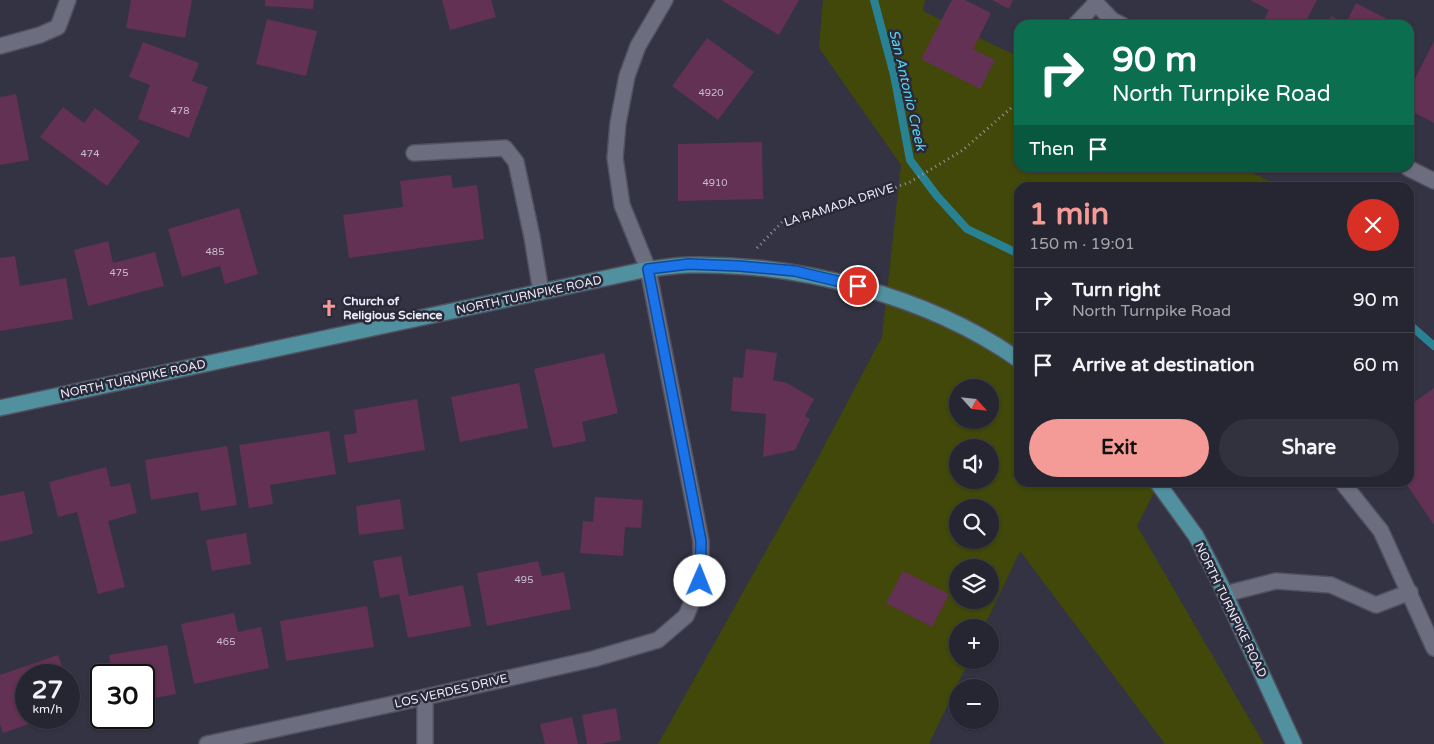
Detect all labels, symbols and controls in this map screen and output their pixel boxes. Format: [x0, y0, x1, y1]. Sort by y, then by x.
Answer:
water label: San Antonio Creek [885, 28, 930, 154]
text: 90 m [1112, 39, 1197, 81]
icon: right [1029, 40, 1094, 105]
text: North Turnpike Road [1112, 81, 1331, 107]
house number: 4920 [698, 87, 724, 99]
house number: 478 [171, 105, 189, 117]
icon: arrive [1084, 135, 1112, 163]
text: Then [1029, 138, 1074, 160]
house number: 474 [81, 148, 99, 160]
house number: 4910 [702, 177, 728, 189]
street label: LA RAMADA DRIVE [782, 181, 896, 229]
text: 1 min [1029, 196, 1109, 233]
button: close [1347, 199, 1399, 251]
text: 150 m · 19:01 [1029, 234, 1135, 254]
house number: 485 [206, 246, 224, 258]
pin [837, 265, 879, 307]
house number: 475 [110, 267, 128, 279]
icon: arrive [844, 272, 872, 300]
street label: NORTH TURNPIKE ROAD [455, 273, 603, 317]
text: Turn right [1072, 279, 1160, 301]
icon: right [1029, 286, 1057, 314]
text: 90 m [1353, 289, 1399, 311]
place label: Church of Religious Science [343, 294, 443, 323]
church icon: Church of Religious Science [319, 298, 339, 318]
text: North Turnpike Road [1072, 301, 1231, 321]
icon: arrive [1029, 351, 1057, 379]
text: Arrive at destination [1072, 354, 1255, 376]
text: 60 m [1353, 354, 1399, 376]
street label: NORTH TURNPIKE ROAD [59, 357, 207, 401]
north arrow [949, 379, 999, 429]
map controls [949, 379, 999, 729]
button: Exit [1029, 419, 1209, 477]
button: Share [1219, 419, 1399, 477]
button: sound [949, 439, 999, 489]
button: search [949, 499, 999, 549]
street label: NORTH TURNPIKE ROAD [1192, 540, 1270, 680]
position arrow [673, 554, 725, 606]
button: layers [949, 559, 999, 609]
house number: 495 [515, 574, 533, 586]
button: + [949, 619, 999, 669]
house number: 465 [217, 636, 235, 648]
speed limit sign: 30 [90, 664, 155, 729]
street label: LOS VERDES DRIVE [393, 671, 509, 711]
text: 27 [32, 675, 63, 705]
button: − [949, 679, 999, 729]
text: km/h [32, 702, 63, 716]

